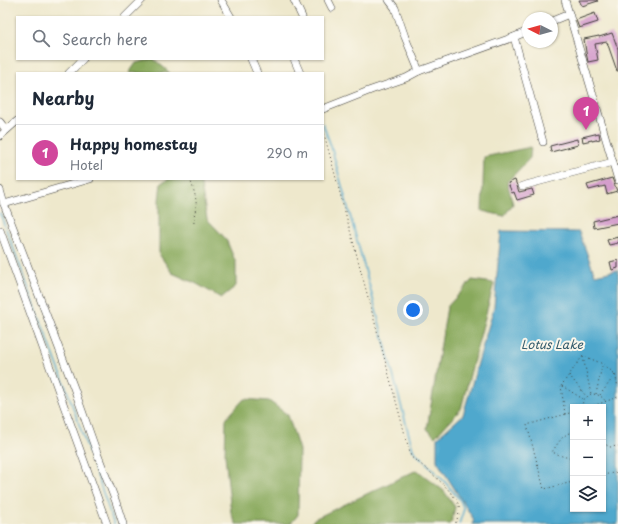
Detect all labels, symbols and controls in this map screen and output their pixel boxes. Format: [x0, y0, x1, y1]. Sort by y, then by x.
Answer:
north arrow [522, 12, 558, 48]
search box [16, 16, 324, 60]
icon: search [30, 27, 52, 49]
text: Search here [62, 27, 148, 50]
text: Nearby [32, 85, 94, 111]
pin: 1 [573, 97, 599, 130]
text: Happy homestay [70, 132, 197, 155]
text: 1 [42, 143, 48, 162]
text: 290 m [267, 143, 308, 162]
text: Hotel [70, 155, 103, 174]
your location [403, 300, 423, 320]
water label: Lotus Lake [521, 335, 584, 353]
map controls [570, 404, 606, 512]
button: + [570, 404, 606, 440]
button: − [570, 440, 606, 476]
button: layers [570, 476, 606, 512]

